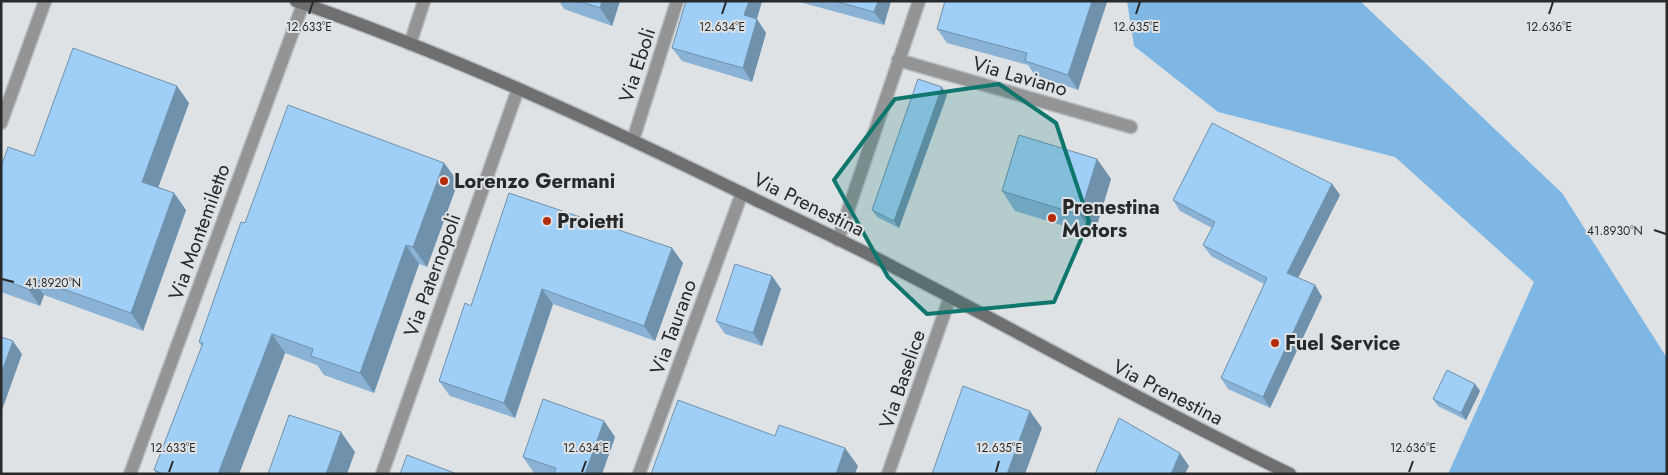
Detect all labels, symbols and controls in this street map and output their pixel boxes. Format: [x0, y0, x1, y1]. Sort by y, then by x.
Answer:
text: 12.633°E [286, 18, 332, 36]
text: 12.634°E [699, 18, 745, 36]
text: 12.635°E [1113, 18, 1159, 36]
text: 12.636°E [1526, 18, 1572, 36]
street label: Via Eboli [612, 24, 663, 106]
street label: Via Laviano [969, 49, 1071, 104]
street label: Via Montemiletto [161, 160, 238, 304]
street label: Via Prenestina [748, 165, 869, 244]
place label: Lorenzo Germani [454, 167, 615, 196]
marker: Lorenzo Germani [438, 175, 450, 187]
place label: Prenestina Motors [1062, 193, 1160, 245]
place label: Proietti [557, 207, 624, 236]
street label: Via Paternopoli [397, 209, 468, 341]
marker: Prenestina Motors [1046, 212, 1058, 224]
marker: Proietti [541, 215, 553, 227]
text: 41.8930°N [1587, 222, 1643, 240]
text: 41.8920°N [25, 274, 81, 292]
street label: Via Taurano [643, 275, 704, 379]
street label: Via Baselice [872, 326, 933, 432]
place label: Fuel Service [1285, 329, 1400, 358]
marker: Fuel Service [1269, 337, 1281, 349]
street label: Via Prenestina [1108, 352, 1228, 433]
text: 12.633°E [150, 439, 196, 457]
text: 12.634°E [563, 439, 609, 457]
text: 12.635°E [976, 439, 1022, 457]
text: 12.636°E [1390, 439, 1436, 457]

